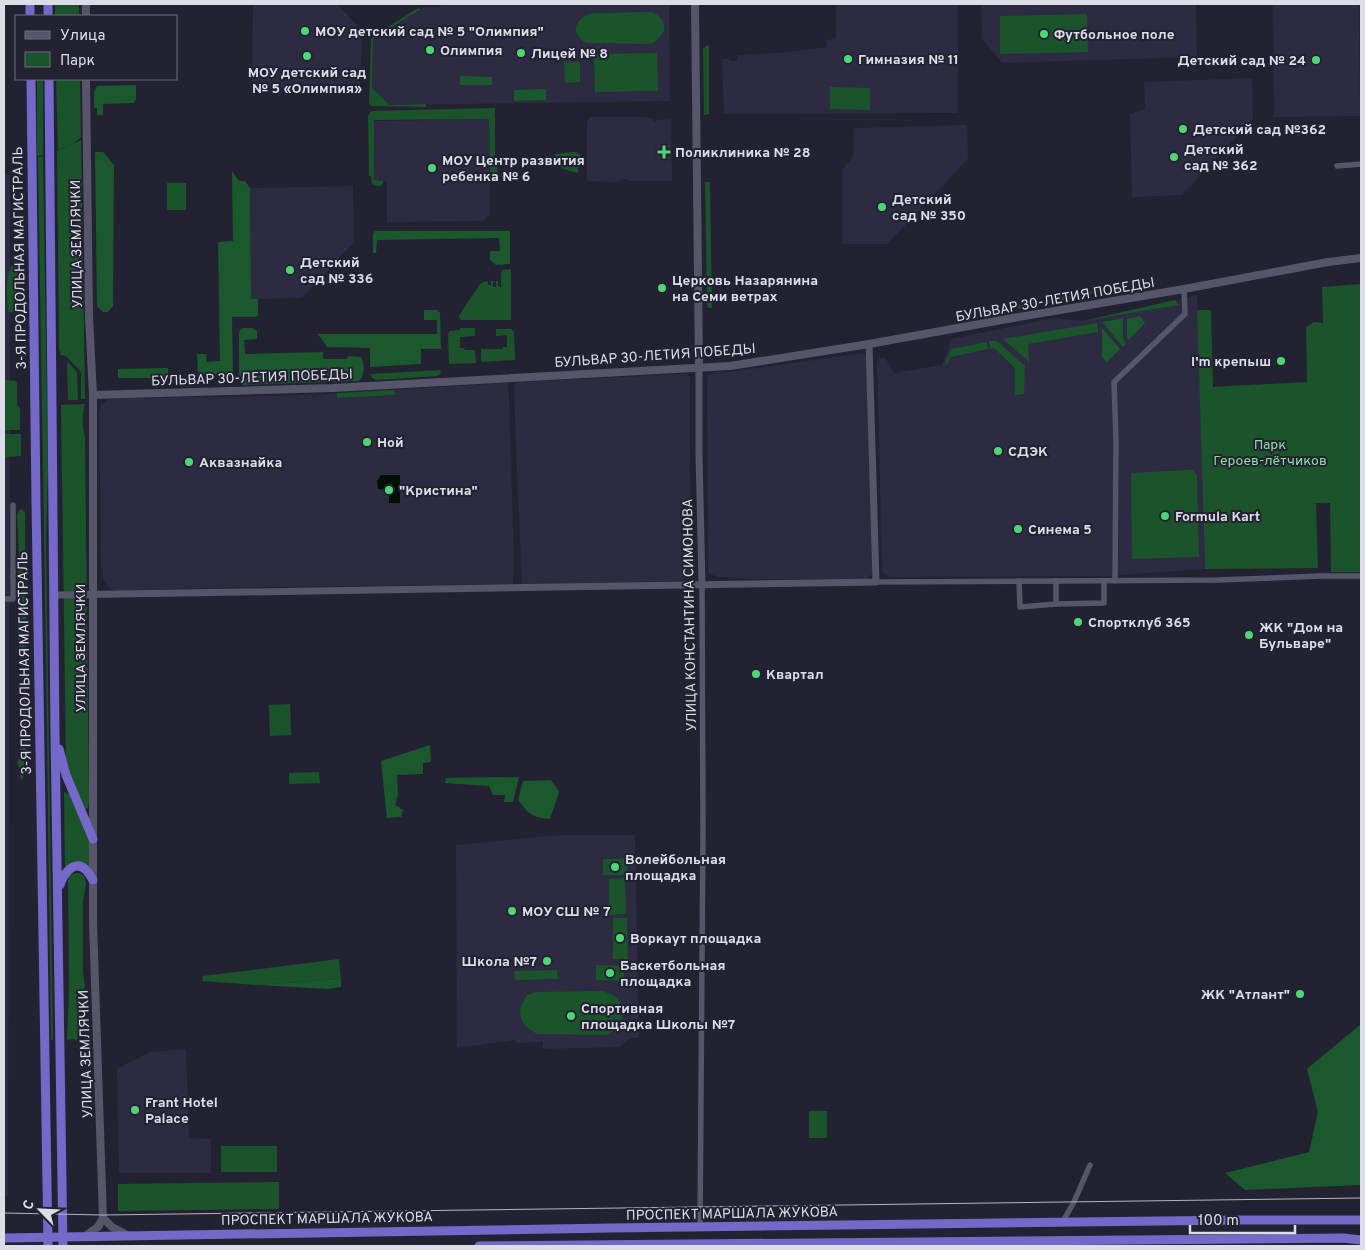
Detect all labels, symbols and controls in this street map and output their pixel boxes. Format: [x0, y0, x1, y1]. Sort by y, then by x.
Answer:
legend [15, 15, 178, 80]
place label: МОУ детский сад № 5 "Олимпия" [315, 24, 544, 41]
marker: МОУ детский сад № 5 "Олимпия" [299, 25, 311, 37]
text: Улица [60, 27, 105, 46]
place label: Футбольное поле [1054, 27, 1175, 44]
marker: Футбольное поле [1038, 28, 1050, 40]
place label: Олимпия [440, 43, 503, 60]
marker: Олимпия [424, 44, 436, 56]
place label: Лицей № 8 [531, 46, 608, 63]
marker: Лицей № 8 [515, 47, 527, 59]
marker: МОУ детский сад № 5 «Олимпия» [301, 50, 313, 62]
text: Парк [60, 52, 95, 71]
place label: Гимназия № 11 [858, 52, 959, 69]
marker: Гимназия № 11 [842, 53, 854, 65]
place label: Детский сад № 24 [1177, 53, 1306, 70]
marker: Детский сад № 24 [1310, 54, 1322, 66]
place label: МОУ детский сад № 5 «Олимпия» [248, 65, 366, 98]
place label: Детский сад №362 [1193, 122, 1326, 139]
marker: Детский сад №362 [1177, 123, 1189, 135]
place label: Детский сад № 362 [1184, 142, 1257, 175]
marker: Поликлиника № 28 [657, 145, 671, 159]
place label: Поликлиника № 28 [675, 145, 810, 162]
street label: 3-Я ПРОДОЛЬНАЯ МАГИСТРАЛЬ [10, 146, 31, 370]
marker: Детский сад № 362 [1168, 151, 1180, 163]
place label: МОУ Центр развития ребенка № 6 [442, 153, 585, 186]
marker: МОУ Центр развития ребенка № 6 [426, 162, 438, 174]
street label: УЛИЦА ЗЕМЛЯЧКИ [68, 180, 87, 308]
place label: Детский сад № 350 [892, 192, 966, 225]
marker: Детский сад № 350 [876, 201, 888, 213]
place label: Детский сад № 336 [300, 255, 373, 288]
marker: Детский сад № 336 [284, 264, 296, 276]
place label: Церковь Назарянина на Семи ветрах [672, 273, 818, 306]
street label: БУЛЬВАР 30-ЛЕТИЯ ПОБЕДЫ [954, 275, 1156, 326]
marker: Церковь Назарянина на Семи ветрах [656, 282, 668, 294]
street label: БУЛЬВАР 30-ЛЕТИЯ ПОБЕДЫ [554, 341, 756, 372]
place label: I'm крепыш [1191, 354, 1271, 371]
marker: I'm крепыш [1275, 355, 1287, 367]
street label: БУЛЬВАР 30-ЛЕТИЯ ПОБЕДЫ [151, 366, 353, 391]
place label: Ной [377, 435, 404, 452]
marker: Ной [361, 436, 373, 448]
park label: Парк Героев-лётчиков [1213, 437, 1327, 470]
place label: СДЭК [1008, 444, 1048, 461]
marker: СДЭК [992, 445, 1004, 457]
place label: Аквазнайка [199, 455, 282, 472]
marker: Аквазнайка [183, 456, 195, 468]
place label: "Кристина" [399, 483, 478, 500]
marker: "Кристина" [383, 484, 395, 496]
street label: УЛИЦА КОНСТАНТИНА СИМОНОВА [680, 499, 701, 731]
place label: Formula Kart [1175, 509, 1260, 526]
marker: Formula Kart [1159, 510, 1171, 522]
place label: Синема 5 [1028, 522, 1092, 539]
marker: Синема 5 [1012, 523, 1024, 535]
street label: 3-Я ПРОДОЛЬНАЯ МАГИСТРАЛЬ [15, 551, 36, 775]
street label: УЛИЦА ЗЕМЛЯЧКИ [73, 584, 90, 712]
place label: Спортклуб 365 [1088, 615, 1191, 632]
marker: Спортклуб 365 [1072, 616, 1084, 628]
place label: ЖК "Дом на Бульваре" [1259, 620, 1343, 653]
marker: ЖК "Дом на Бульваре" [1243, 629, 1255, 641]
place label: Квартал [766, 667, 824, 684]
marker: Квартал [750, 668, 762, 680]
place label: Волейбольная площадка [625, 852, 726, 885]
marker: Волейбольная площадка [609, 861, 621, 873]
place label: МОУ СШ № 7 [522, 904, 610, 921]
marker: МОУ СШ № 7 [506, 905, 518, 917]
place label: Воркаут площадка [630, 931, 761, 948]
marker: Воркаут площадка [614, 932, 626, 944]
place label: Школа №7 [462, 954, 537, 971]
marker: Школа №7 [541, 955, 553, 967]
place label: Баскетбольная площадка [620, 958, 725, 991]
marker: Баскетбольная площадка [604, 967, 616, 979]
place label: ЖК "Атлант" [1201, 987, 1290, 1004]
marker: ЖК "Атлант" [1294, 988, 1306, 1000]
street label: УЛИЦА ЗЕМЛЯЧКИ [76, 989, 97, 1119]
place label: Спортивная площадка Школы №7 [581, 1001, 735, 1034]
marker: Спортивная площадка Школы №7 [565, 1010, 577, 1022]
place label: Frant Hotel Palace [145, 1095, 218, 1128]
marker: Frant Hotel Palace [129, 1104, 141, 1116]
north arrow [15, 1185, 65, 1235]
text: С [20, 1198, 39, 1213]
scale bar [1190, 1202, 1295, 1234]
street label: ПРОСПЕКТ МАРШАЛА ЖУКОВА [626, 1204, 838, 1225]
street label: ПРОСПЕКТ МАРШАЛА ЖУКОВА [221, 1209, 433, 1230]
text: 100 m [1198, 1212, 1239, 1231]

